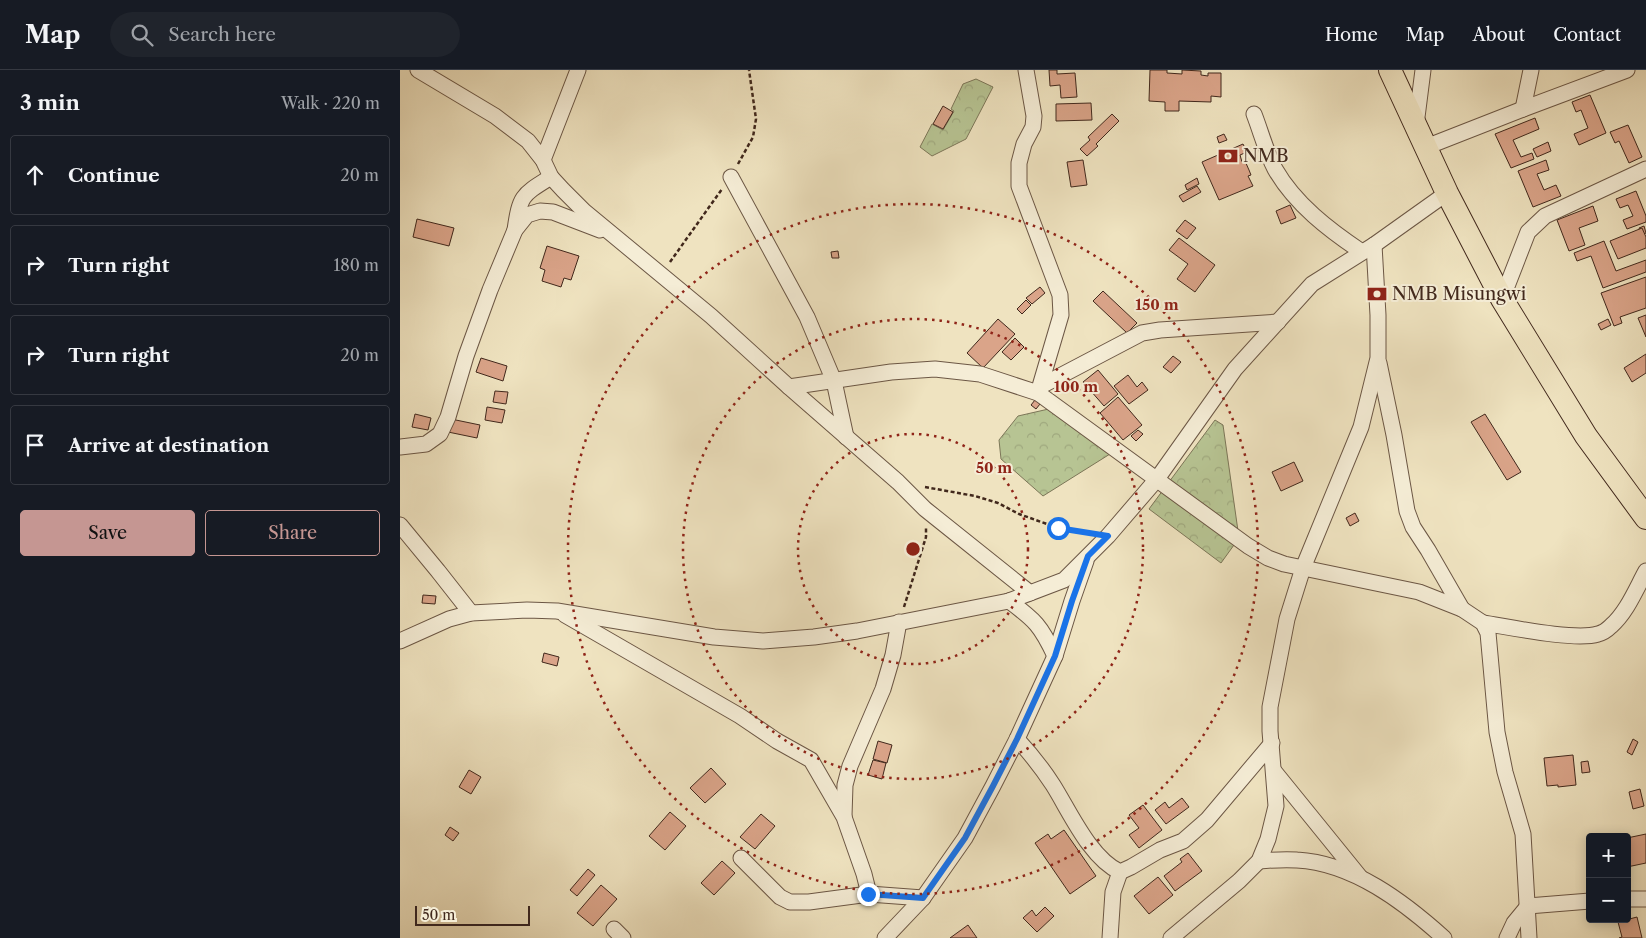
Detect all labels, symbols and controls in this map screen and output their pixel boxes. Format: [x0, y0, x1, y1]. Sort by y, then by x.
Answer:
search box [110, 12, 460, 57]
text: Map [25, 20, 80, 49]
icon: search [128, 21, 156, 49]
text: Search here [168, 23, 276, 46]
text: Home [1325, 24, 1378, 46]
text: Map [1406, 24, 1444, 46]
text: About [1472, 24, 1525, 46]
text: Contact [1553, 24, 1621, 46]
text: 3 min [20, 90, 80, 115]
text: Walk · 220 m [281, 93, 380, 113]
bank icon: NMB [1217, 145, 1239, 167]
place label: NMB [1243, 145, 1289, 167]
icon: ahead [21, 161, 49, 189]
text: Continue [68, 164, 160, 187]
text: 20 m [340, 165, 379, 185]
icon: right [21, 251, 49, 279]
text: Turn right [68, 254, 169, 277]
text: 180 m [333, 255, 379, 275]
bank icon: NMB Misungwi [1366, 283, 1388, 305]
place label: NMB Misungwi [1392, 283, 1527, 305]
text: 150 m [1135, 295, 1179, 314]
icon: right [21, 341, 49, 369]
text: Turn right [68, 344, 169, 367]
text: 20 m [340, 345, 379, 365]
text: 100 m [1054, 377, 1098, 396]
icon: arrive [21, 431, 49, 459]
text: Arrive at destination [68, 434, 269, 457]
text: 50 m [976, 458, 1012, 477]
button: Save [20, 510, 195, 556]
button: Share [205, 510, 380, 556]
route start [1047, 517, 1070, 540]
centre of rings [904, 540, 922, 558]
map controls [1586, 833, 1631, 923]
button: + [1586, 833, 1631, 878]
button: − [1586, 878, 1631, 923]
route end [857, 883, 880, 906]
scale bar [415, 903, 530, 926]
text: 50 m [422, 906, 455, 924]

